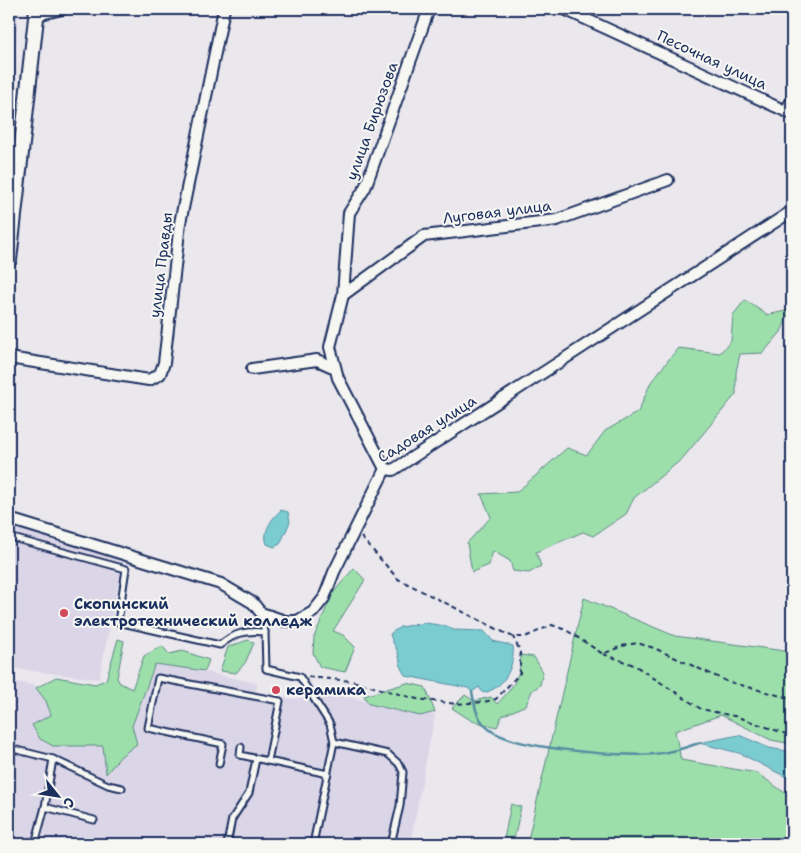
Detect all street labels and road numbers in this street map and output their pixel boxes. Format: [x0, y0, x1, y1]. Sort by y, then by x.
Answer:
street label: Песочная улица [654, 26, 771, 95]
street label: улица Бирюзова [341, 59, 403, 183]
street label: Луговая улица [442, 195, 553, 229]
street label: улица Правды [145, 211, 177, 319]
street label: Садовая улица [374, 390, 481, 467]

